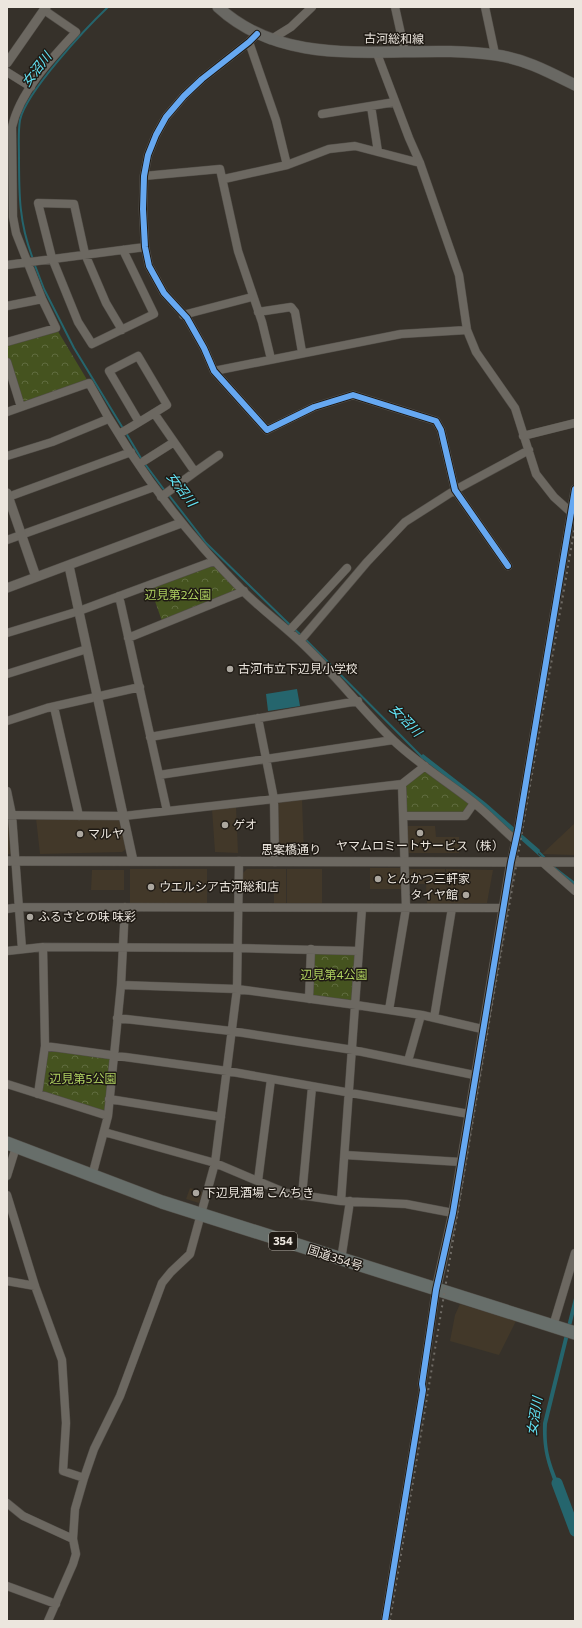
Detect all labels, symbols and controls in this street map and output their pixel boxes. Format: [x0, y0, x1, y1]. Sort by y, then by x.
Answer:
street label: 古河総和線 [364, 30, 424, 46]
water label: 女沼川 [18, 47, 56, 89]
water label: 女沼川 [164, 469, 201, 511]
park label: 辺見第2公園 [145, 587, 211, 601]
place label: 古河市立下辺見小学校 [238, 661, 358, 675]
marker: 古河市立下辺見小学校 [225, 664, 235, 674]
water label: 女沼川 [387, 700, 427, 741]
place label: ゲオ [233, 817, 257, 831]
marker: ゲオ [220, 820, 230, 830]
place label: マルヤ [88, 826, 124, 840]
marker: ヤマムロミートサービス（株） [415, 828, 425, 838]
marker: マルヤ [75, 829, 85, 839]
place label: ヤマムロミートサービス（株） [336, 838, 504, 852]
street label: 思案橋通り [261, 842, 321, 856]
place label: とんかつ三軒家 [386, 871, 470, 885]
marker: とんかつ三軒家 [373, 874, 383, 884]
place label: ウエルシア古河総和店 [159, 879, 279, 893]
marker: ウエルシア古河総和店 [146, 882, 156, 892]
place label: タイヤ館 [410, 887, 458, 901]
marker: タイヤ館 [461, 890, 471, 900]
place label: ふるさとの味 味彩 [38, 909, 136, 923]
marker: ふるさとの味 味彩 [25, 912, 35, 922]
park label: 辺見第4公園 [300, 967, 368, 981]
park label: 辺見第5公園 [50, 1071, 116, 1085]
place label: 下辺見酒場 こんちき [204, 1185, 314, 1199]
marker: 下辺見酒場 こんちき [191, 1188, 201, 1198]
road number: 354 [269, 1232, 297, 1250]
street label: 国道354号 [306, 1242, 365, 1273]
water label: 女沼川 [523, 1394, 545, 1437]

